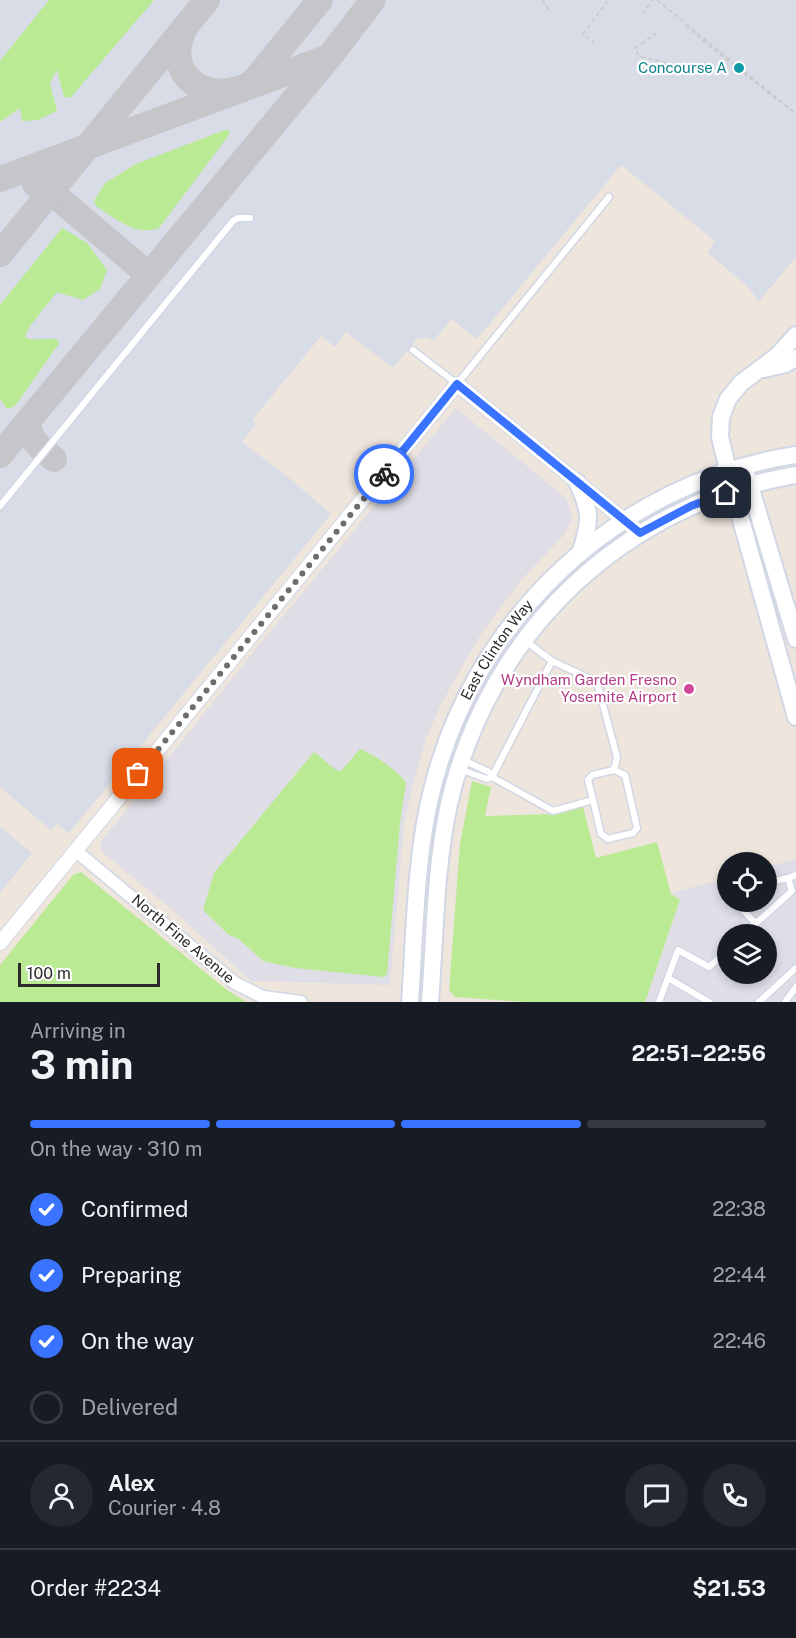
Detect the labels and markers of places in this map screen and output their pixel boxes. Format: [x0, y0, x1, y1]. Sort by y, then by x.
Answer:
place label: Concourse A [638, 59, 727, 76]
marker: Concourse A [732, 61, 746, 75]
pin [700, 467, 751, 518]
place label: Wyndham Garden Fresno Yosemite Airport [501, 671, 677, 705]
marker: Wyndham Garden Fresno Yosemite Airport [682, 682, 696, 696]
pin [112, 748, 163, 799]

